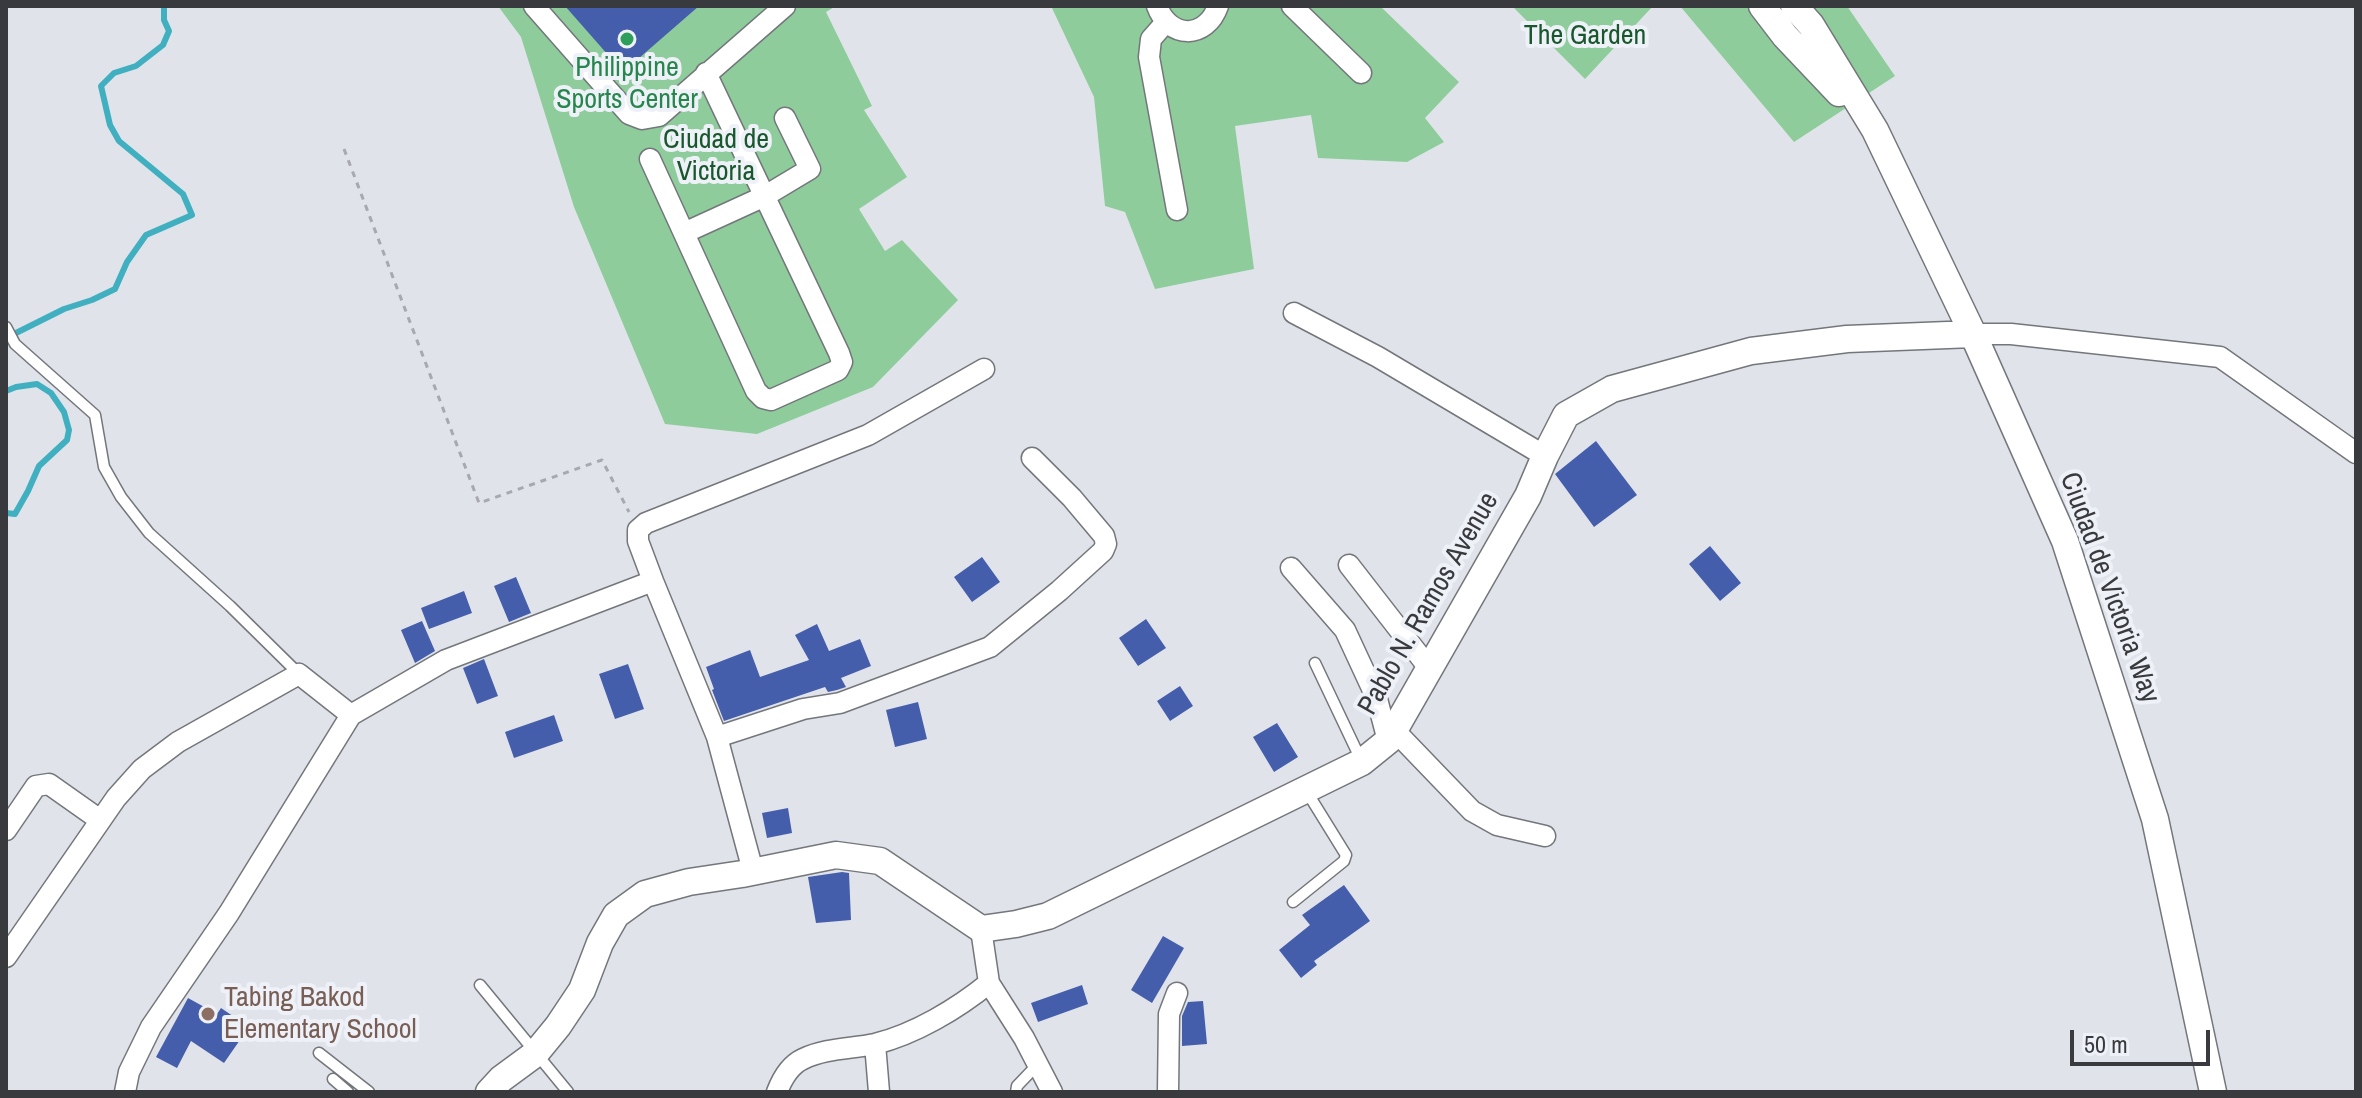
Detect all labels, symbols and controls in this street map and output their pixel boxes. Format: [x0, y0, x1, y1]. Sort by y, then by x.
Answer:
park label: The Garden [1524, 19, 1646, 53]
marker: Philippine Sports Center [618, 30, 636, 48]
place label: Philippine Sports Center [556, 51, 698, 117]
park label: Ciudad de Victoria [663, 123, 769, 189]
street label: Ciudad de Victoria Way [2052, 468, 2166, 708]
street label: Pablo N. Ramos Avenue [1352, 487, 1506, 721]
place label: Tabing Bakod Elementary School [224, 981, 417, 1047]
marker: Tabing Bakod Elementary School [199, 1005, 217, 1023]
scale bar [2074, 1014, 2214, 1064]
text: 50 m [2084, 1028, 2128, 1060]

